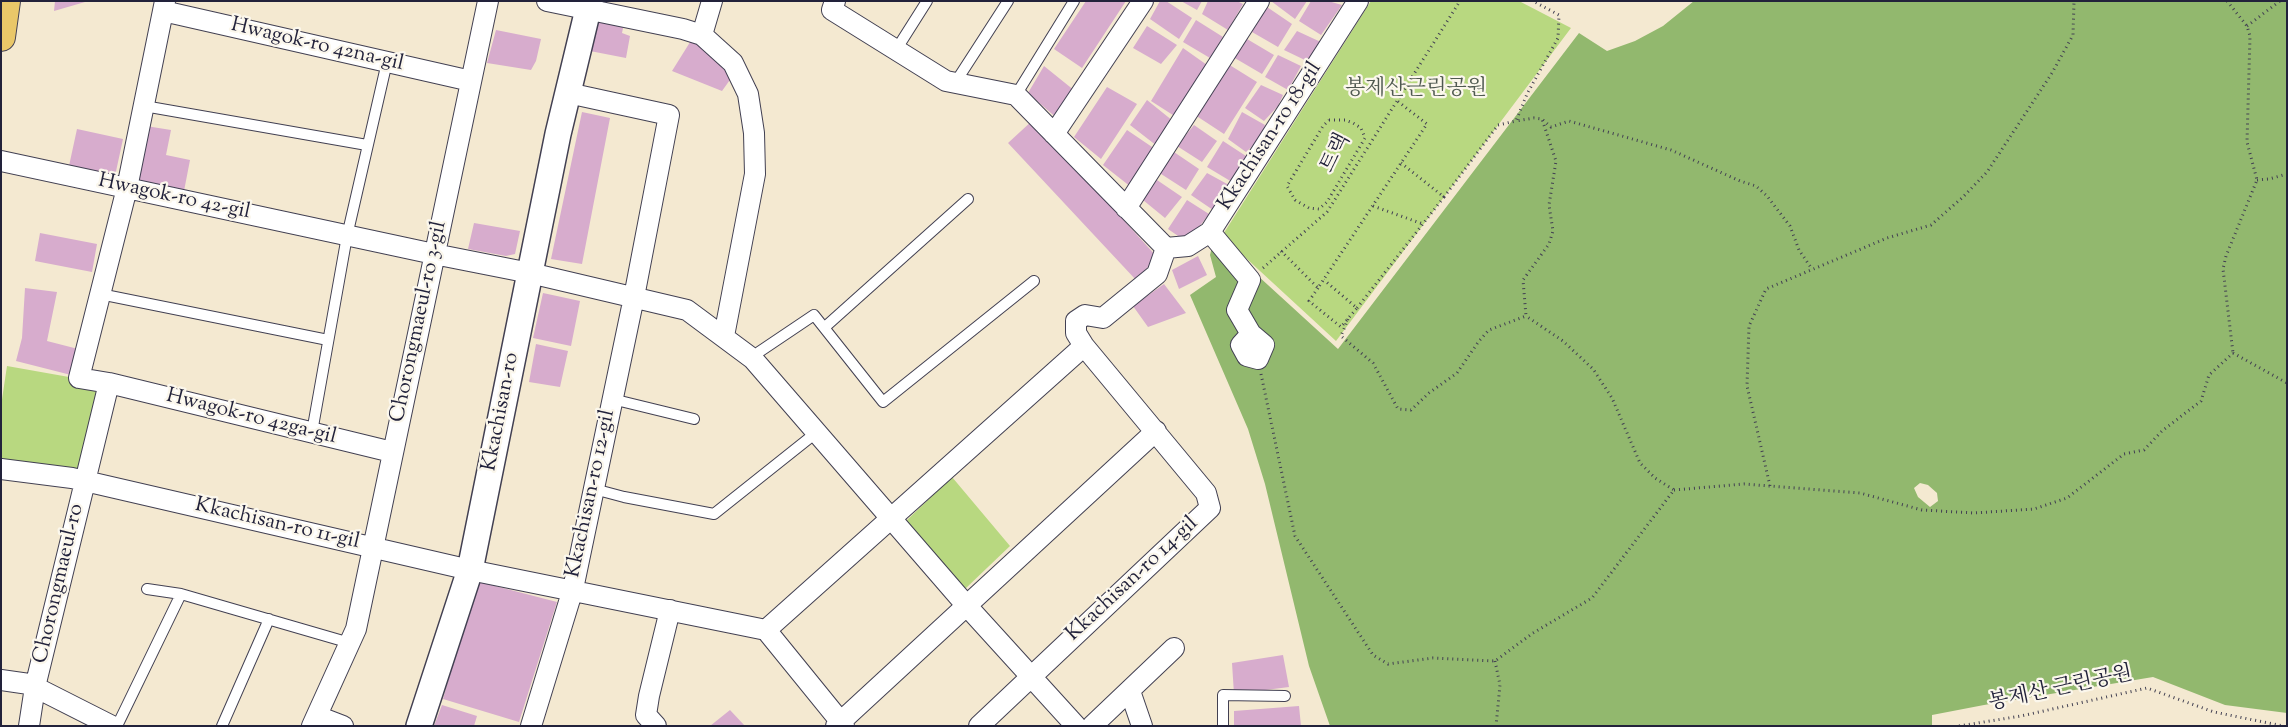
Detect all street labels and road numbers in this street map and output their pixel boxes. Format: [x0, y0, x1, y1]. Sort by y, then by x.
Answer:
street label: Hwagok-ro 42na-gil [228, 14, 406, 78]
street label: Kkachisan-ro 18-gil [1214, 58, 1328, 216]
street label: 트랙 [1317, 130, 1357, 178]
street label: Hwagok-ro 42-gil [96, 170, 252, 226]
street label: Chorongmaeul-ro 3-gil [386, 219, 454, 425]
street label: Kkachisan-ro [478, 351, 526, 473]
street label: Hwagok-ro 42ga-gil [163, 385, 339, 451]
street label: Kkachisan-ro 12-gil [562, 408, 622, 580]
street label: Kkachisan-ro 11-gil [192, 494, 362, 556]
street label: Chorongmaeul-ro [29, 502, 91, 666]
street label: Kkachisan-ro 14-gil [1062, 512, 1204, 648]
street label: 봉제산 근린공원 [1987, 662, 2135, 718]

